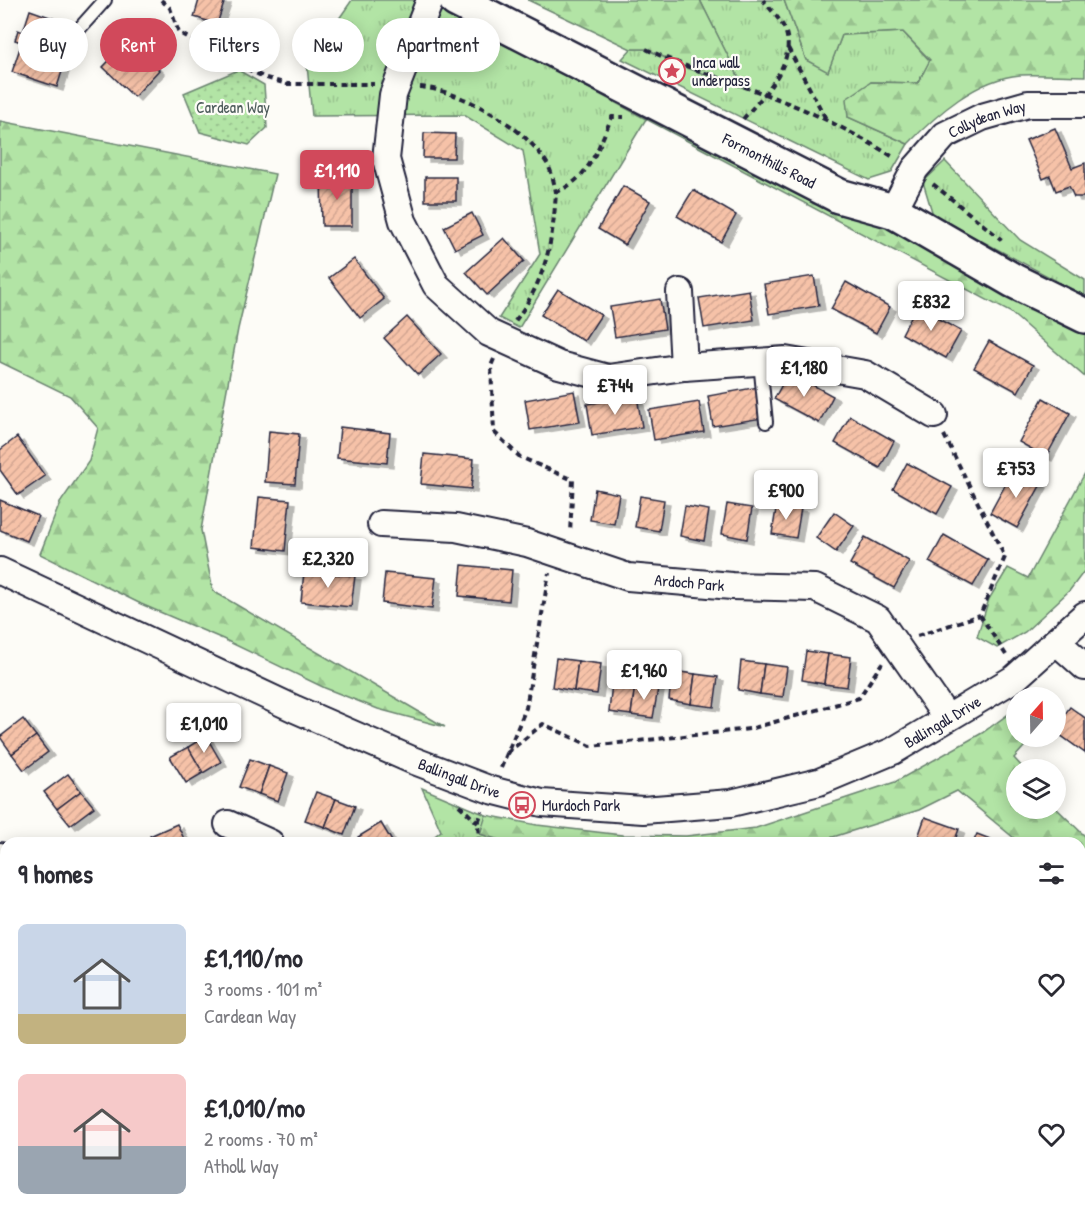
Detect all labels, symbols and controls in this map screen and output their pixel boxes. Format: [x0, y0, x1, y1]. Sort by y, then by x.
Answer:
chip: Buy [18, 18, 88, 72]
chip: Rent [100, 18, 177, 72]
chip: Filters [189, 18, 280, 72]
chip: New [292, 18, 364, 72]
chip: Apartment [376, 18, 500, 72]
place label: Inca wall underpass [692, 51, 750, 91]
place icon: Inca wall underpass [657, 56, 687, 86]
street label: Collydean Way [944, 94, 1028, 143]
park label: Cardean Way [196, 96, 270, 118]
street label: Formonthills Road [718, 127, 820, 193]
pin: £1,110 [288, 150, 386, 201]
text: £1,110 [314, 156, 360, 183]
pin: £832 [895, 281, 967, 332]
text: £832 [912, 287, 950, 314]
pin: £1,180 [755, 347, 853, 398]
text: £1,180 [780, 353, 828, 380]
pin: £744 [579, 365, 651, 416]
text: £744 [597, 371, 633, 398]
pin: £753 [980, 448, 1052, 499]
text: £753 [997, 454, 1035, 481]
pin: £900 [750, 470, 822, 521]
text: £900 [768, 476, 804, 503]
pin: £2,320 [279, 538, 377, 589]
text: £2,320 [302, 544, 354, 571]
street label: Ardoch Park [654, 568, 726, 596]
pin: £1,960 [595, 650, 693, 701]
text: £1,960 [621, 656, 667, 683]
north arrow [1006, 687, 1066, 747]
map controls [1006, 687, 1066, 819]
street label: Ballingall Drive [900, 690, 985, 753]
pin: £1,010 [155, 703, 253, 754]
text: £1,010 [180, 709, 228, 736]
street label: Ballingall Drive [415, 752, 503, 803]
button: layers [1006, 759, 1066, 819]
bus stop icon: Murdoch Park [507, 790, 537, 820]
place label: Murdoch Park [542, 794, 621, 816]
text: 9 homes [18, 856, 93, 891]
icon: filters [1035, 857, 1068, 890]
text: £1,110/mo [204, 940, 303, 975]
icon: home [66, 948, 138, 1020]
icon: heart [1035, 968, 1068, 1001]
text: 3 rooms · 101 m² [204, 975, 322, 1002]
text: Cardean Way [204, 1002, 296, 1029]
text: £1,010/mo [204, 1090, 305, 1125]
icon: home [66, 1098, 138, 1170]
icon: heart [1035, 1118, 1068, 1151]
text: 2 rooms · 70 m² [204, 1125, 318, 1152]
text: Atholl Way [204, 1152, 279, 1179]

